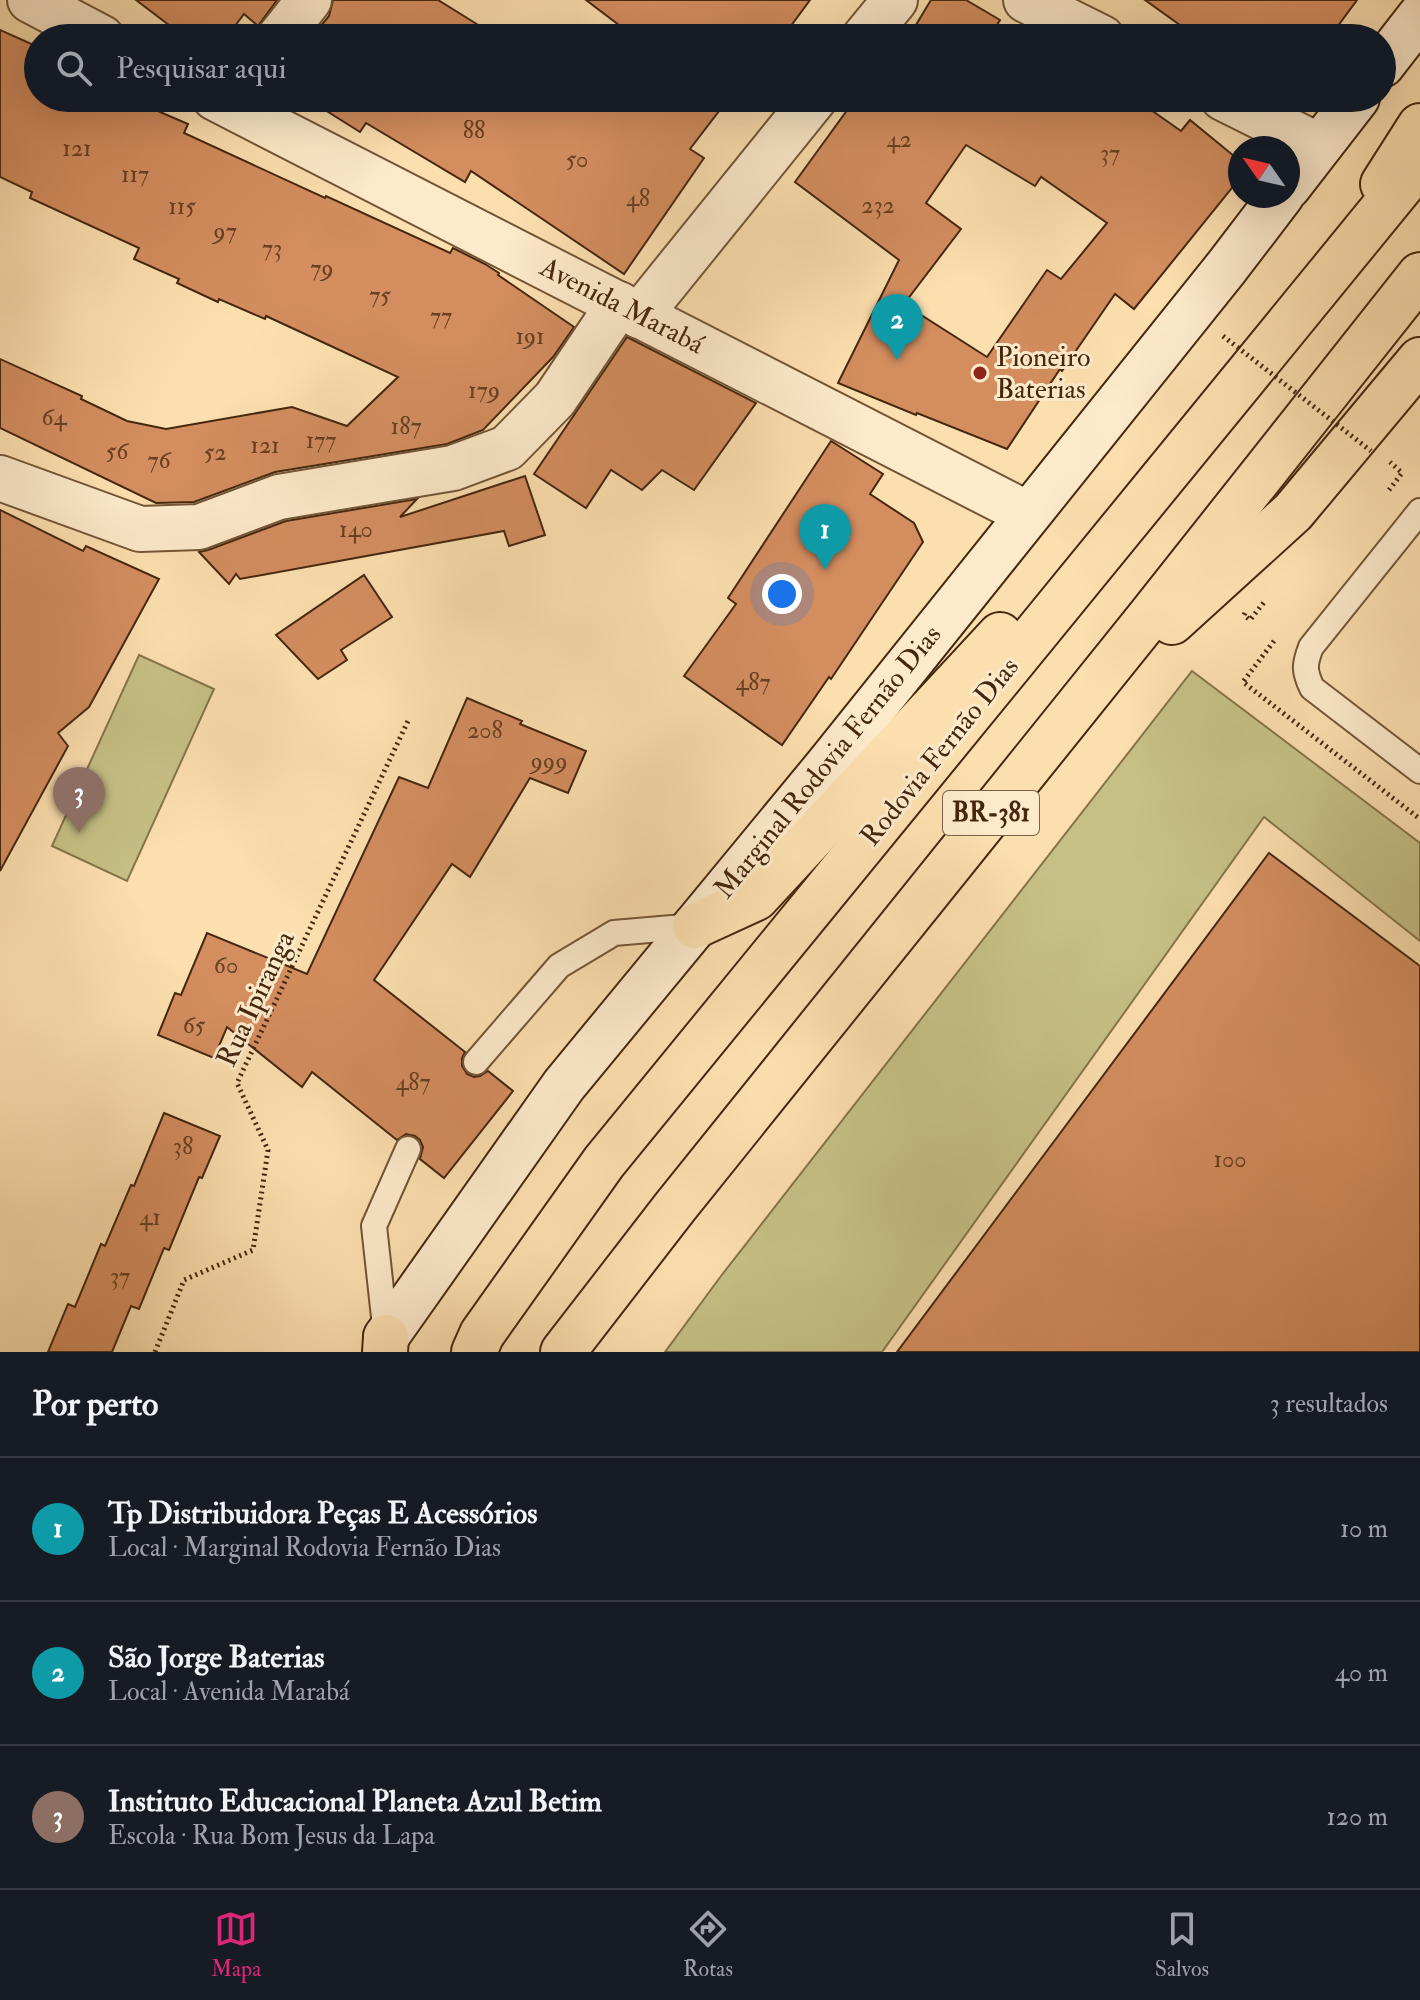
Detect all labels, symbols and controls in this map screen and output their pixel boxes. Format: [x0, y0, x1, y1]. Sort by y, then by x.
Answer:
search box [24, 24, 1396, 112]
icon: search [52, 46, 96, 90]
text: Pesquisar aqui [116, 50, 286, 87]
house number: 88 [463, 115, 485, 146]
house number: 42 [886, 124, 912, 155]
house number: 121 [62, 133, 92, 164]
north arrow [1228, 136, 1300, 208]
house number: 37 [1100, 138, 1120, 169]
house number: 50 [566, 144, 588, 175]
house number: 117 [121, 159, 149, 190]
house number: 48 [626, 183, 650, 214]
house number: 232 [861, 190, 895, 221]
house number: 115 [168, 191, 196, 222]
house number: 97 [211, 216, 237, 247]
house number: 73 [262, 233, 282, 264]
street label: Avenida Marabá [533, 249, 710, 362]
house number: 79 [310, 253, 334, 284]
house number: 75 [369, 280, 391, 311]
pin: 2 [871, 294, 923, 360]
house number: 77 [430, 301, 452, 332]
house number: 191 [515, 321, 545, 352]
place label: Pioneiro Baterias [996, 340, 1090, 407]
marker: Pioneiro Baterias [971, 364, 989, 382]
house number: 179 [468, 375, 500, 406]
house number: 64 [41, 402, 68, 433]
house number: 187 [391, 411, 421, 442]
house number: 177 [306, 425, 336, 456]
house number: 121 [250, 430, 280, 461]
house number: 56 [106, 436, 130, 467]
house number: 52 [204, 437, 226, 468]
house number: 76 [147, 445, 172, 476]
pin: 1 [799, 504, 851, 570]
house number: 140 [339, 514, 373, 545]
your location [762, 574, 802, 614]
street label: Marginal Rodovia Fernão Dias [707, 618, 949, 906]
street label: Rodovia Fernão Dias [853, 650, 1027, 854]
house number: 487 [735, 667, 771, 698]
house number: 208 [467, 715, 503, 746]
house number: 999 [529, 746, 567, 777]
pin: 3 [53, 767, 105, 833]
road number: BR-381 [943, 791, 1039, 835]
street label: Rua Ipiranga [209, 925, 303, 1073]
house number: 60 [214, 950, 238, 981]
house number: 65 [183, 1010, 206, 1041]
house number: 487 [395, 1067, 431, 1098]
house number: 38 [173, 1131, 193, 1162]
house number: 100 [1213, 1144, 1247, 1175]
house number: 41 [139, 1202, 161, 1233]
house number: 37 [110, 1261, 130, 1292]
text: Por perto [32, 1383, 158, 1426]
text: 3 resultados [1270, 1388, 1388, 1420]
text: Tp Distribuidora Peças E Acessórios [108, 1495, 538, 1532]
text: 1 [53, 1513, 63, 1545]
text: 10 m [1340, 1513, 1388, 1545]
text: Local · Marginal Rodovia Fernão Dias [108, 1532, 501, 1564]
text: São Jorge Baterias [108, 1639, 325, 1676]
text: 2 [51, 1657, 65, 1689]
text: 40 m [1335, 1657, 1388, 1689]
text: Local · Avenida Marabá [108, 1676, 350, 1708]
text: Instituto Educacional Planeta Azul Betim [108, 1783, 602, 1820]
text: 3 [53, 1801, 63, 1833]
text: 120 m [1327, 1801, 1388, 1833]
text: Escola · Rua Bom Jesus da Lapa [108, 1820, 435, 1852]
tab: Mapa [211, 1907, 261, 1983]
tab: Rotas [683, 1907, 733, 1983]
tab: Salvos [1155, 1907, 1209, 1983]

